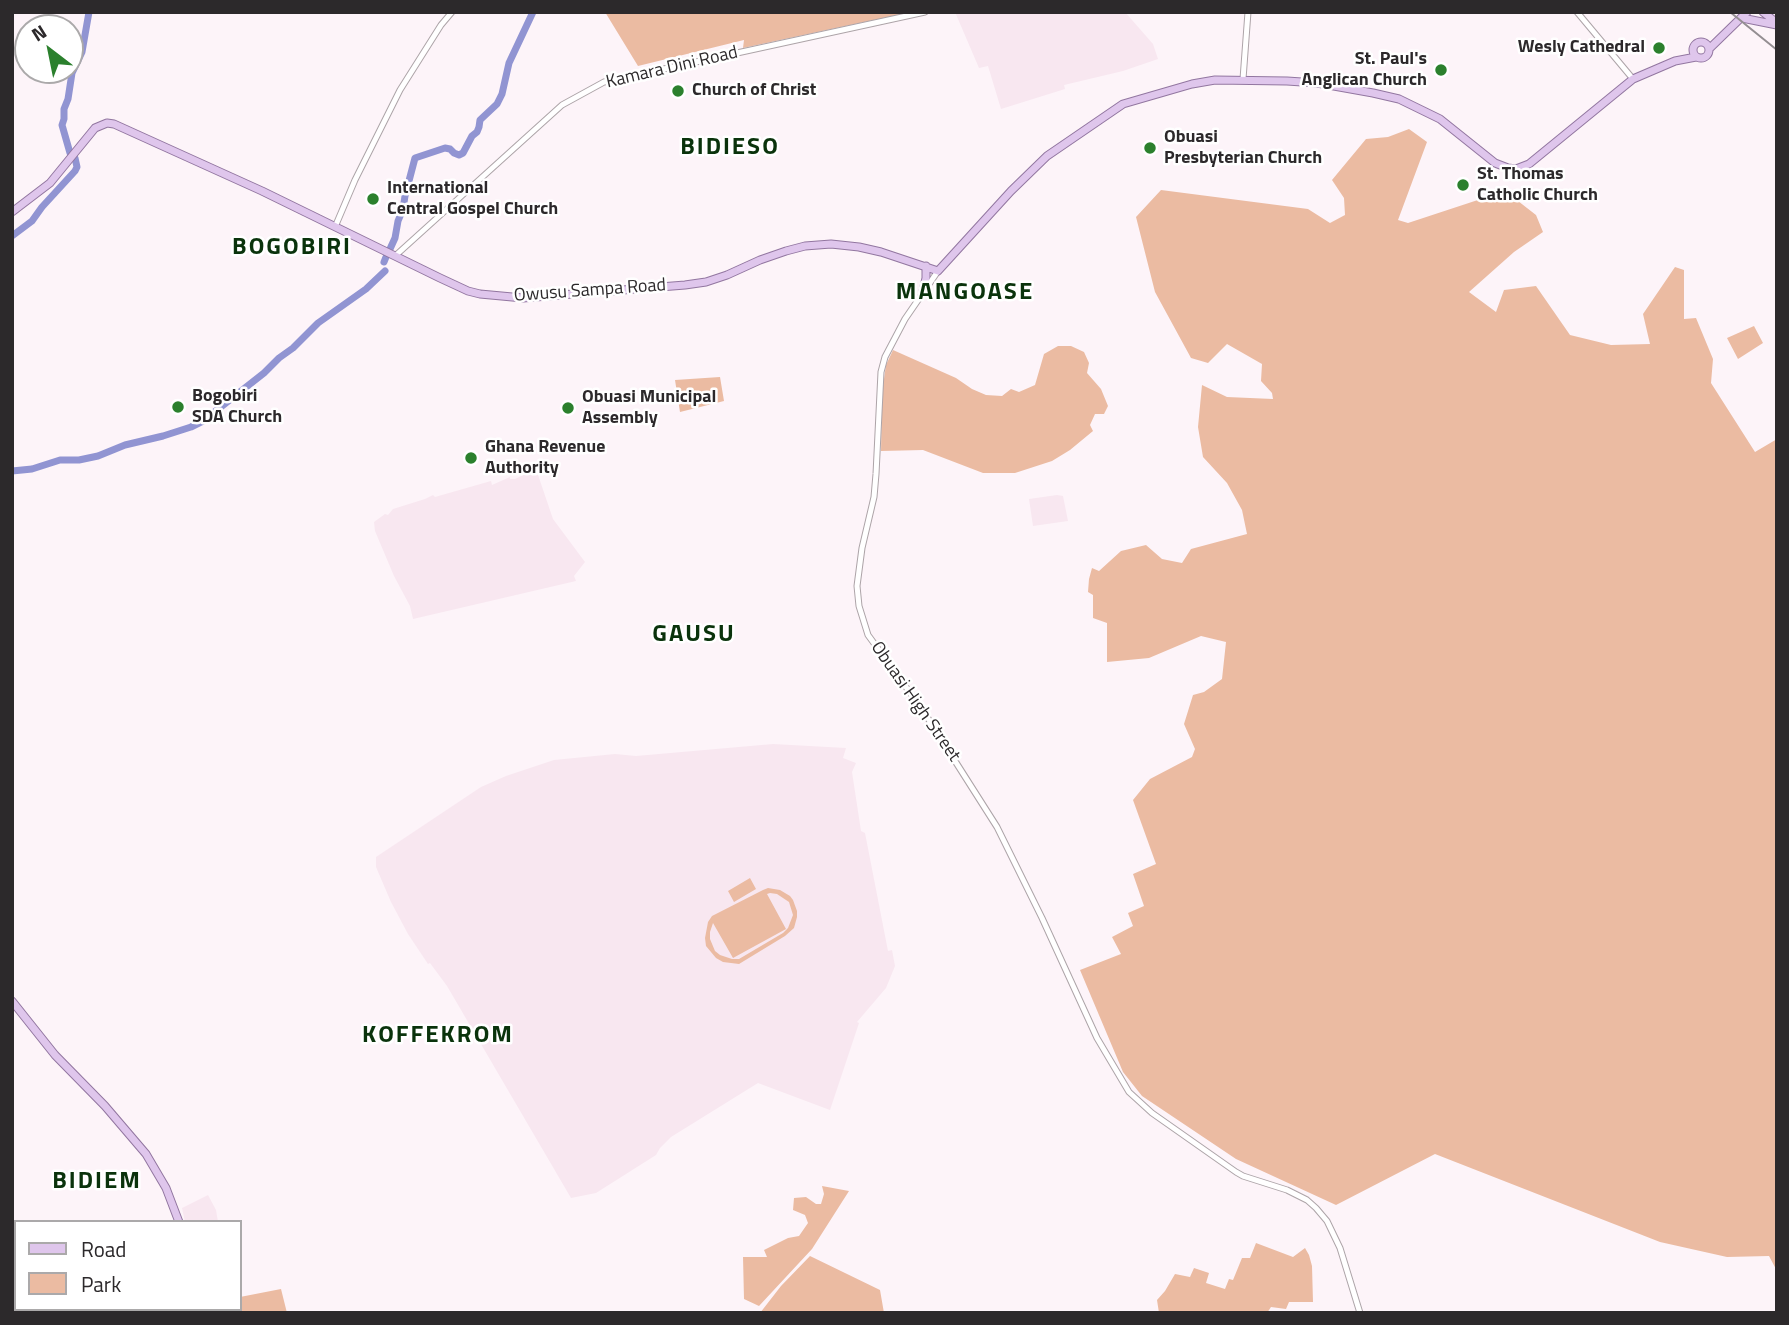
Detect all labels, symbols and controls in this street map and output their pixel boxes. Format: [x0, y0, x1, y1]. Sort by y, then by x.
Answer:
north arrow [14, 14, 84, 84]
text: N [25, 17, 52, 48]
place label: Wesly Cathedral [1518, 37, 1645, 59]
marker: Wesly Cathedral [1651, 40, 1667, 56]
street label: Kamara Dini Road [604, 42, 740, 94]
place label: St. Paul's Anglican Church [1302, 49, 1427, 92]
marker: St. Paul's Anglican Church [1433, 62, 1449, 78]
place label: Church of Christ [692, 80, 816, 102]
marker: Church of Christ [670, 83, 686, 99]
place label: Obuasi Presbyterian Church [1164, 127, 1322, 170]
district label: BIDIESO [681, 134, 779, 162]
marker: Obuasi Presbyterian Church [1142, 140, 1158, 156]
place label: St. Thomas Catholic Church [1477, 164, 1598, 206]
marker: St. Thomas Catholic Church [1455, 177, 1471, 193]
place label: International Central Gospel Church [387, 178, 558, 220]
marker: International Central Gospel Church [365, 191, 381, 207]
district label: BOGOBIRI [233, 234, 351, 262]
street label: Owusu Sampa Road [513, 275, 667, 307]
district label: MANGOASE [897, 279, 1033, 307]
place label: Bogobiri SDA Church [192, 386, 282, 428]
place label: Obuasi Municipal Assembly [582, 387, 716, 430]
marker: Bogobiri SDA Church [170, 399, 186, 415]
marker: Obuasi Municipal Assembly [560, 400, 576, 416]
place label: Ghana Revenue Authority [485, 437, 605, 480]
marker: Ghana Revenue Authority [463, 450, 479, 466]
district label: GAUSU [653, 621, 735, 649]
street label: Obuasi High Street [866, 638, 964, 766]
district label: KOFFEKROM [363, 1022, 513, 1050]
district label: BIDIEM [53, 1168, 141, 1196]
legend [14, 1220, 242, 1311]
text: Road [81, 1233, 126, 1265]
text: Park [81, 1268, 121, 1300]

